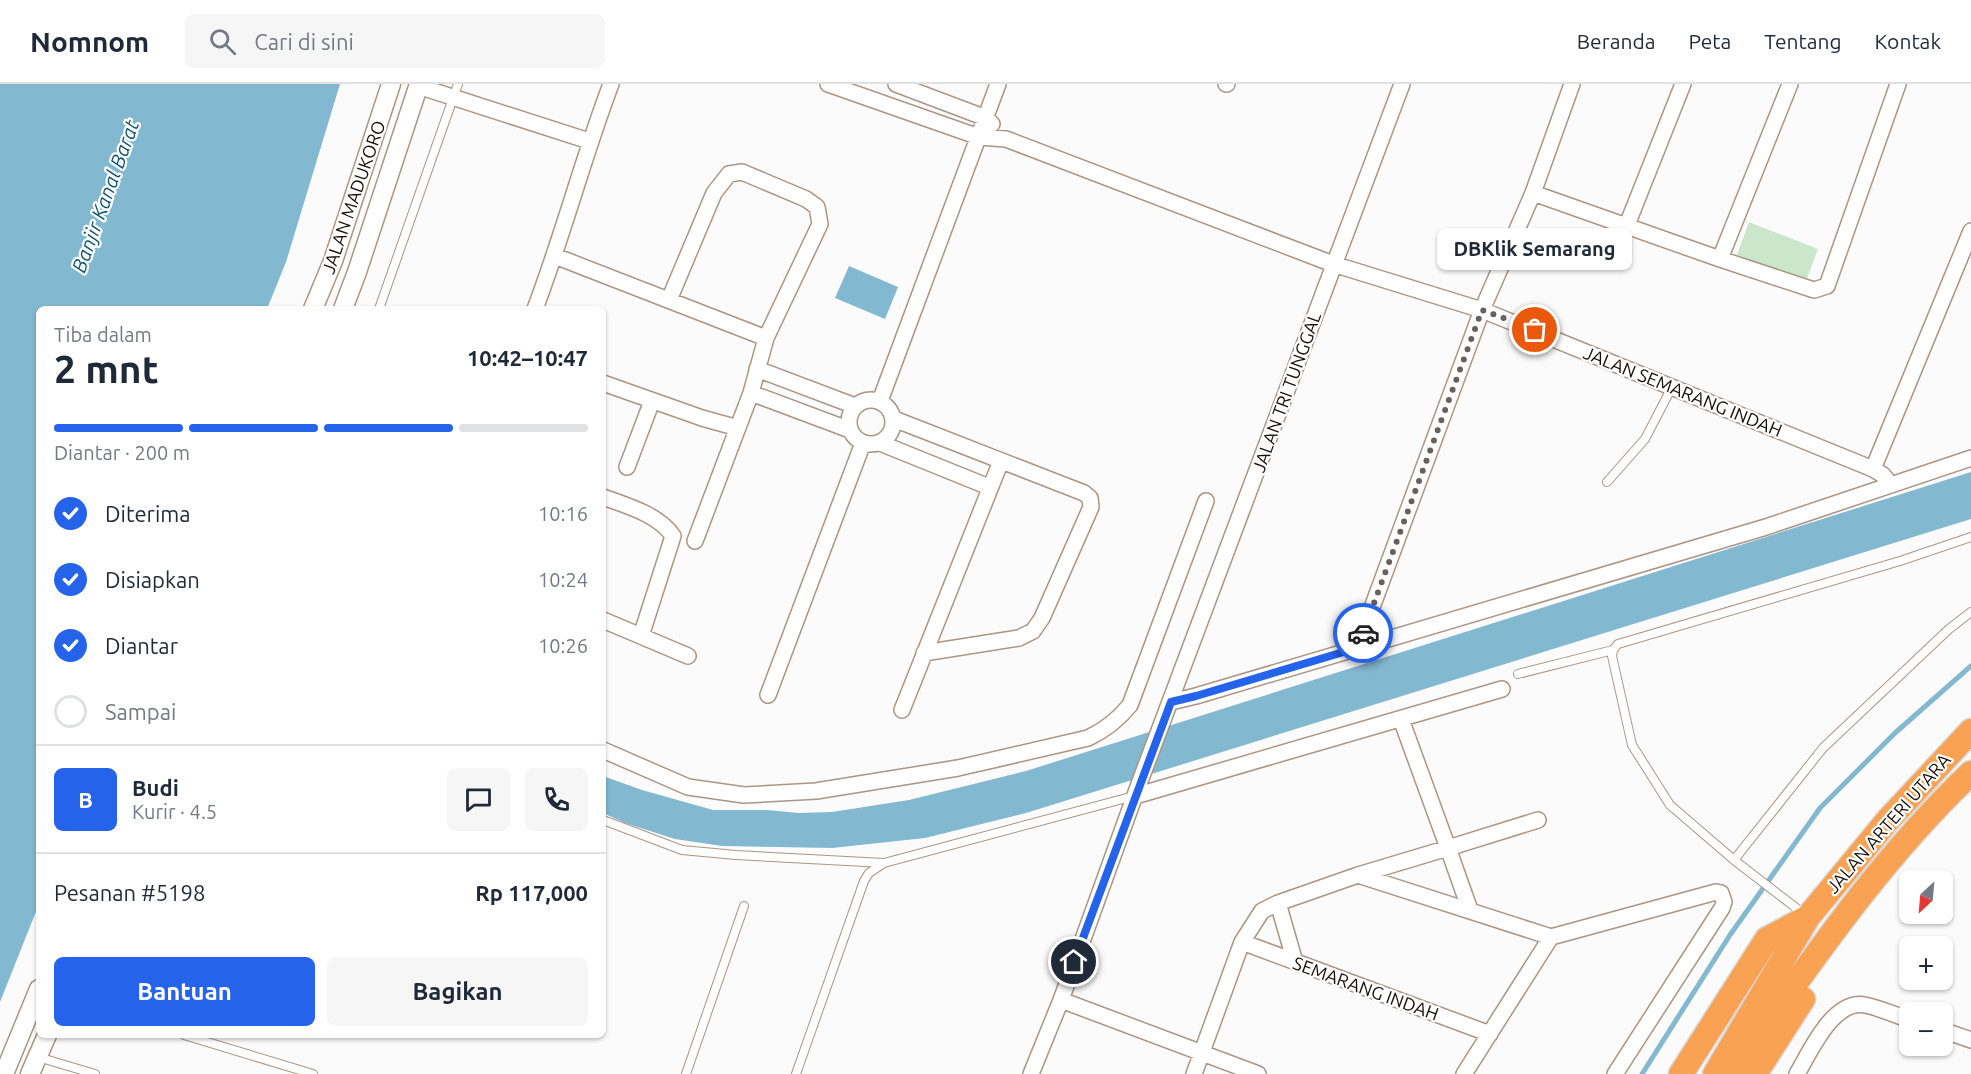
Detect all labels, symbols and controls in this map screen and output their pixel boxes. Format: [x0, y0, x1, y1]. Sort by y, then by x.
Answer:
search box [185, 14, 605, 68]
icon: search [206, 25, 239, 58]
text: Nomnom [30, 26, 149, 57]
text: Cari di sini [254, 29, 354, 54]
text: Beranda [1577, 29, 1656, 53]
text: Peta [1689, 29, 1731, 53]
text: Tentang [1764, 29, 1842, 53]
text: Kontak [1875, 29, 1941, 53]
water label: Banjir Kanal Barat [67, 116, 143, 275]
street label: JALAN MADUKORO [317, 118, 389, 276]
callout: DBKlik Semarang [1438, 228, 1633, 270]
text: DBKlik Semarang [1453, 237, 1616, 260]
pin [1509, 304, 1560, 355]
street label: JALAN TRI TUNGGAL [1248, 309, 1324, 475]
icon: bag [1518, 313, 1551, 346]
text: Tiba dalam [54, 323, 152, 346]
street label: JALAN SEMARANG INDAH [1581, 342, 1785, 440]
text: 10:42–10:47 [467, 345, 588, 370]
text: 2 mnt [54, 347, 158, 390]
text: Diantar · 200 m [54, 441, 190, 464]
icon: check [54, 497, 87, 530]
text: Diterima [105, 501, 191, 526]
text: 10:16 [538, 502, 588, 525]
icon: check [54, 563, 87, 596]
text: Disiapkan [105, 567, 200, 592]
text: 10:24 [538, 568, 588, 591]
courier [1333, 603, 1393, 663]
icon: car [1347, 617, 1380, 650]
icon: check [54, 629, 87, 662]
text: Diantar [105, 633, 178, 658]
text: 10:26 [538, 634, 588, 657]
text: Sampai [105, 699, 176, 724]
street label: JALAN ARTERI UTARA [1822, 749, 1954, 897]
button: chat [447, 768, 510, 831]
button: phone [525, 768, 588, 831]
text: Budi [132, 775, 179, 800]
text: B [78, 787, 93, 812]
text: Kurir · 4.5 [132, 800, 217, 823]
north arrow [1899, 870, 1953, 924]
map controls [1899, 870, 1953, 1056]
text: Pesanan #5198 [54, 880, 205, 905]
text: Rp 117,000 [475, 880, 588, 905]
pin [1048, 936, 1099, 987]
button: + [1899, 936, 1953, 990]
icon: home [1057, 945, 1090, 978]
street label: SEMARANG INDAH [1290, 952, 1442, 1024]
button: Bantuan [54, 957, 315, 1026]
button: Bagikan [327, 957, 588, 1026]
button: − [1899, 1002, 1953, 1056]

